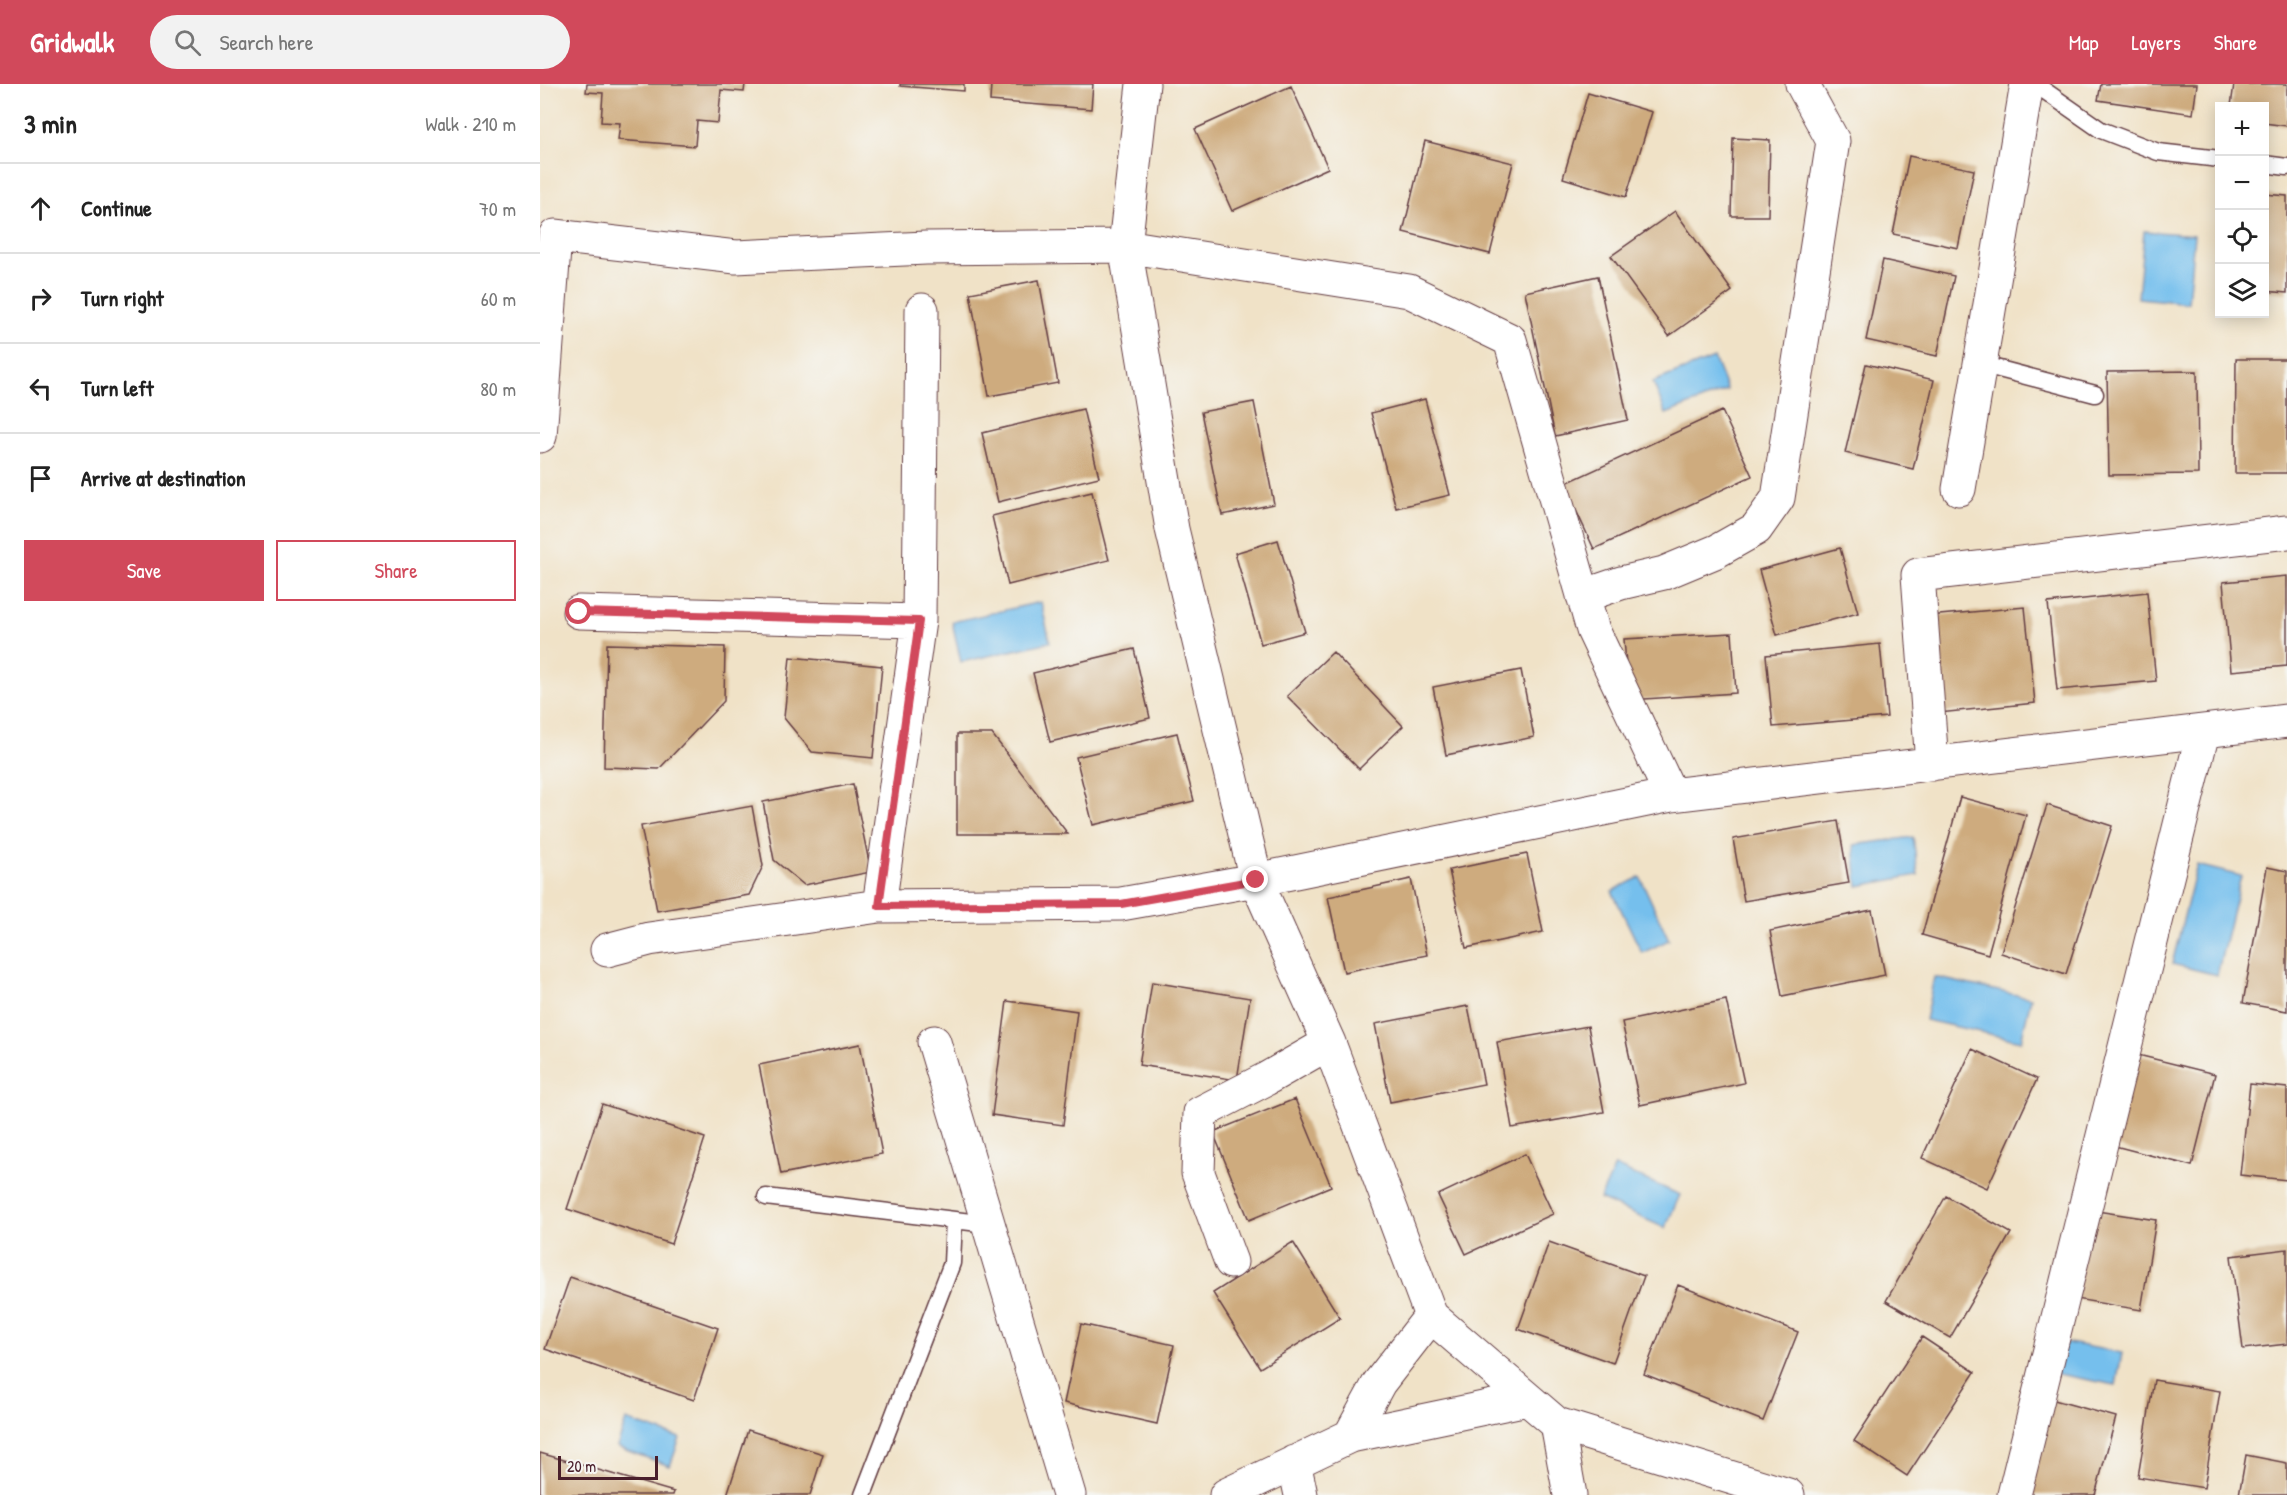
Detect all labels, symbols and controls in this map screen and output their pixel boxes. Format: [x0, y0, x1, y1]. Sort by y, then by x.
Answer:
search box [150, 15, 570, 69]
text: Gridwalk [30, 23, 114, 61]
icon: search [171, 26, 204, 59]
text: Search here [219, 27, 313, 57]
text: Map [2069, 28, 2098, 57]
text: Layers [2131, 28, 2181, 57]
text: Share [2214, 28, 2257, 57]
map controls [2215, 102, 2269, 318]
button: + [2215, 102, 2269, 156]
text: 3 min [24, 106, 77, 141]
text: Walk · 210 m [425, 110, 516, 137]
button: − [2215, 156, 2269, 210]
icon: ahead [24, 192, 57, 225]
text: Continue [81, 193, 152, 223]
text: 70 m [479, 195, 516, 222]
button: locate [2215, 210, 2269, 264]
button: layers [2215, 264, 2269, 318]
icon: right [24, 282, 57, 315]
text: Turn right [81, 283, 164, 313]
text: 60 m [481, 285, 516, 312]
icon: left [24, 372, 57, 405]
text: Turn left [81, 373, 154, 403]
text: 80 m [480, 375, 516, 402]
icon: arrive [24, 462, 57, 495]
text: Arrive at destination [81, 463, 246, 493]
button: Save [24, 540, 264, 601]
button: Share [276, 540, 516, 601]
route start [565, 598, 591, 624]
route end [1242, 866, 1268, 892]
scale bar [558, 1453, 658, 1480]
text: 20 m [567, 1455, 596, 1477]

